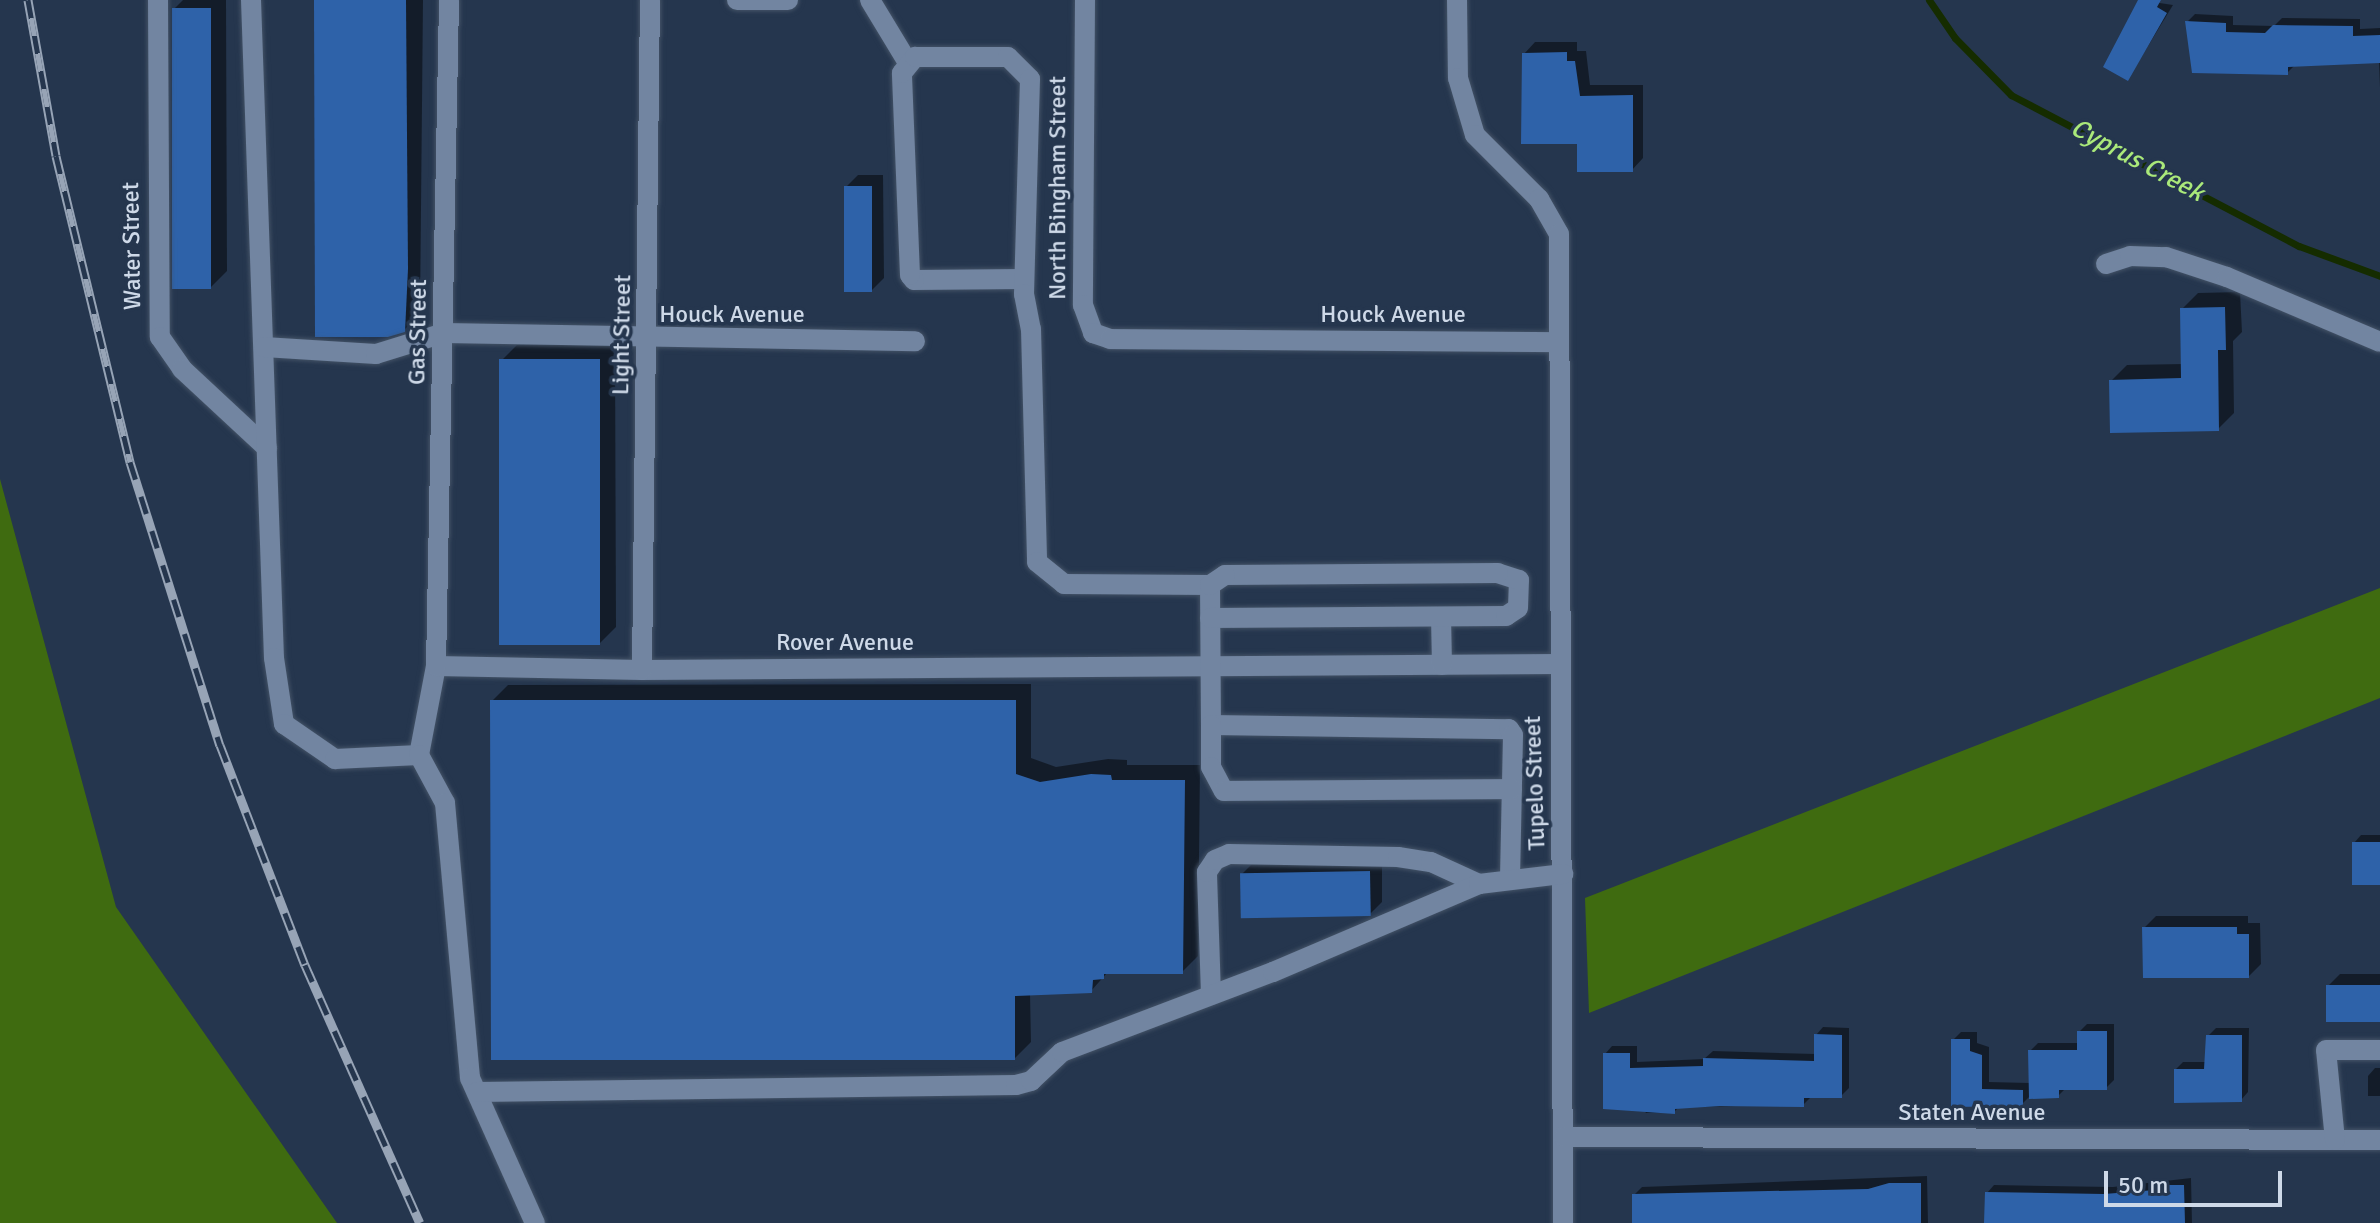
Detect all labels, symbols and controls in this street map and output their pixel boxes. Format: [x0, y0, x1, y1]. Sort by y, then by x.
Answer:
street label: North Bingham Street [1044, 76, 1072, 300]
water label: Cyprus Creek [2065, 113, 2209, 209]
street label: Water Street [116, 182, 148, 310]
street label: Light Street [607, 274, 637, 396]
street label: Gas Street [403, 279, 433, 385]
street label: Houck Avenue [659, 301, 805, 329]
street label: Houck Avenue [1320, 301, 1466, 329]
street label: Rover Avenue [776, 629, 914, 657]
street label: Tupelo Street [1518, 715, 1552, 851]
street label: Staten Avenue [1898, 1099, 2046, 1127]
scale bar [2108, 1155, 2286, 1205]
text: 50 m [2118, 1170, 2168, 1200]

